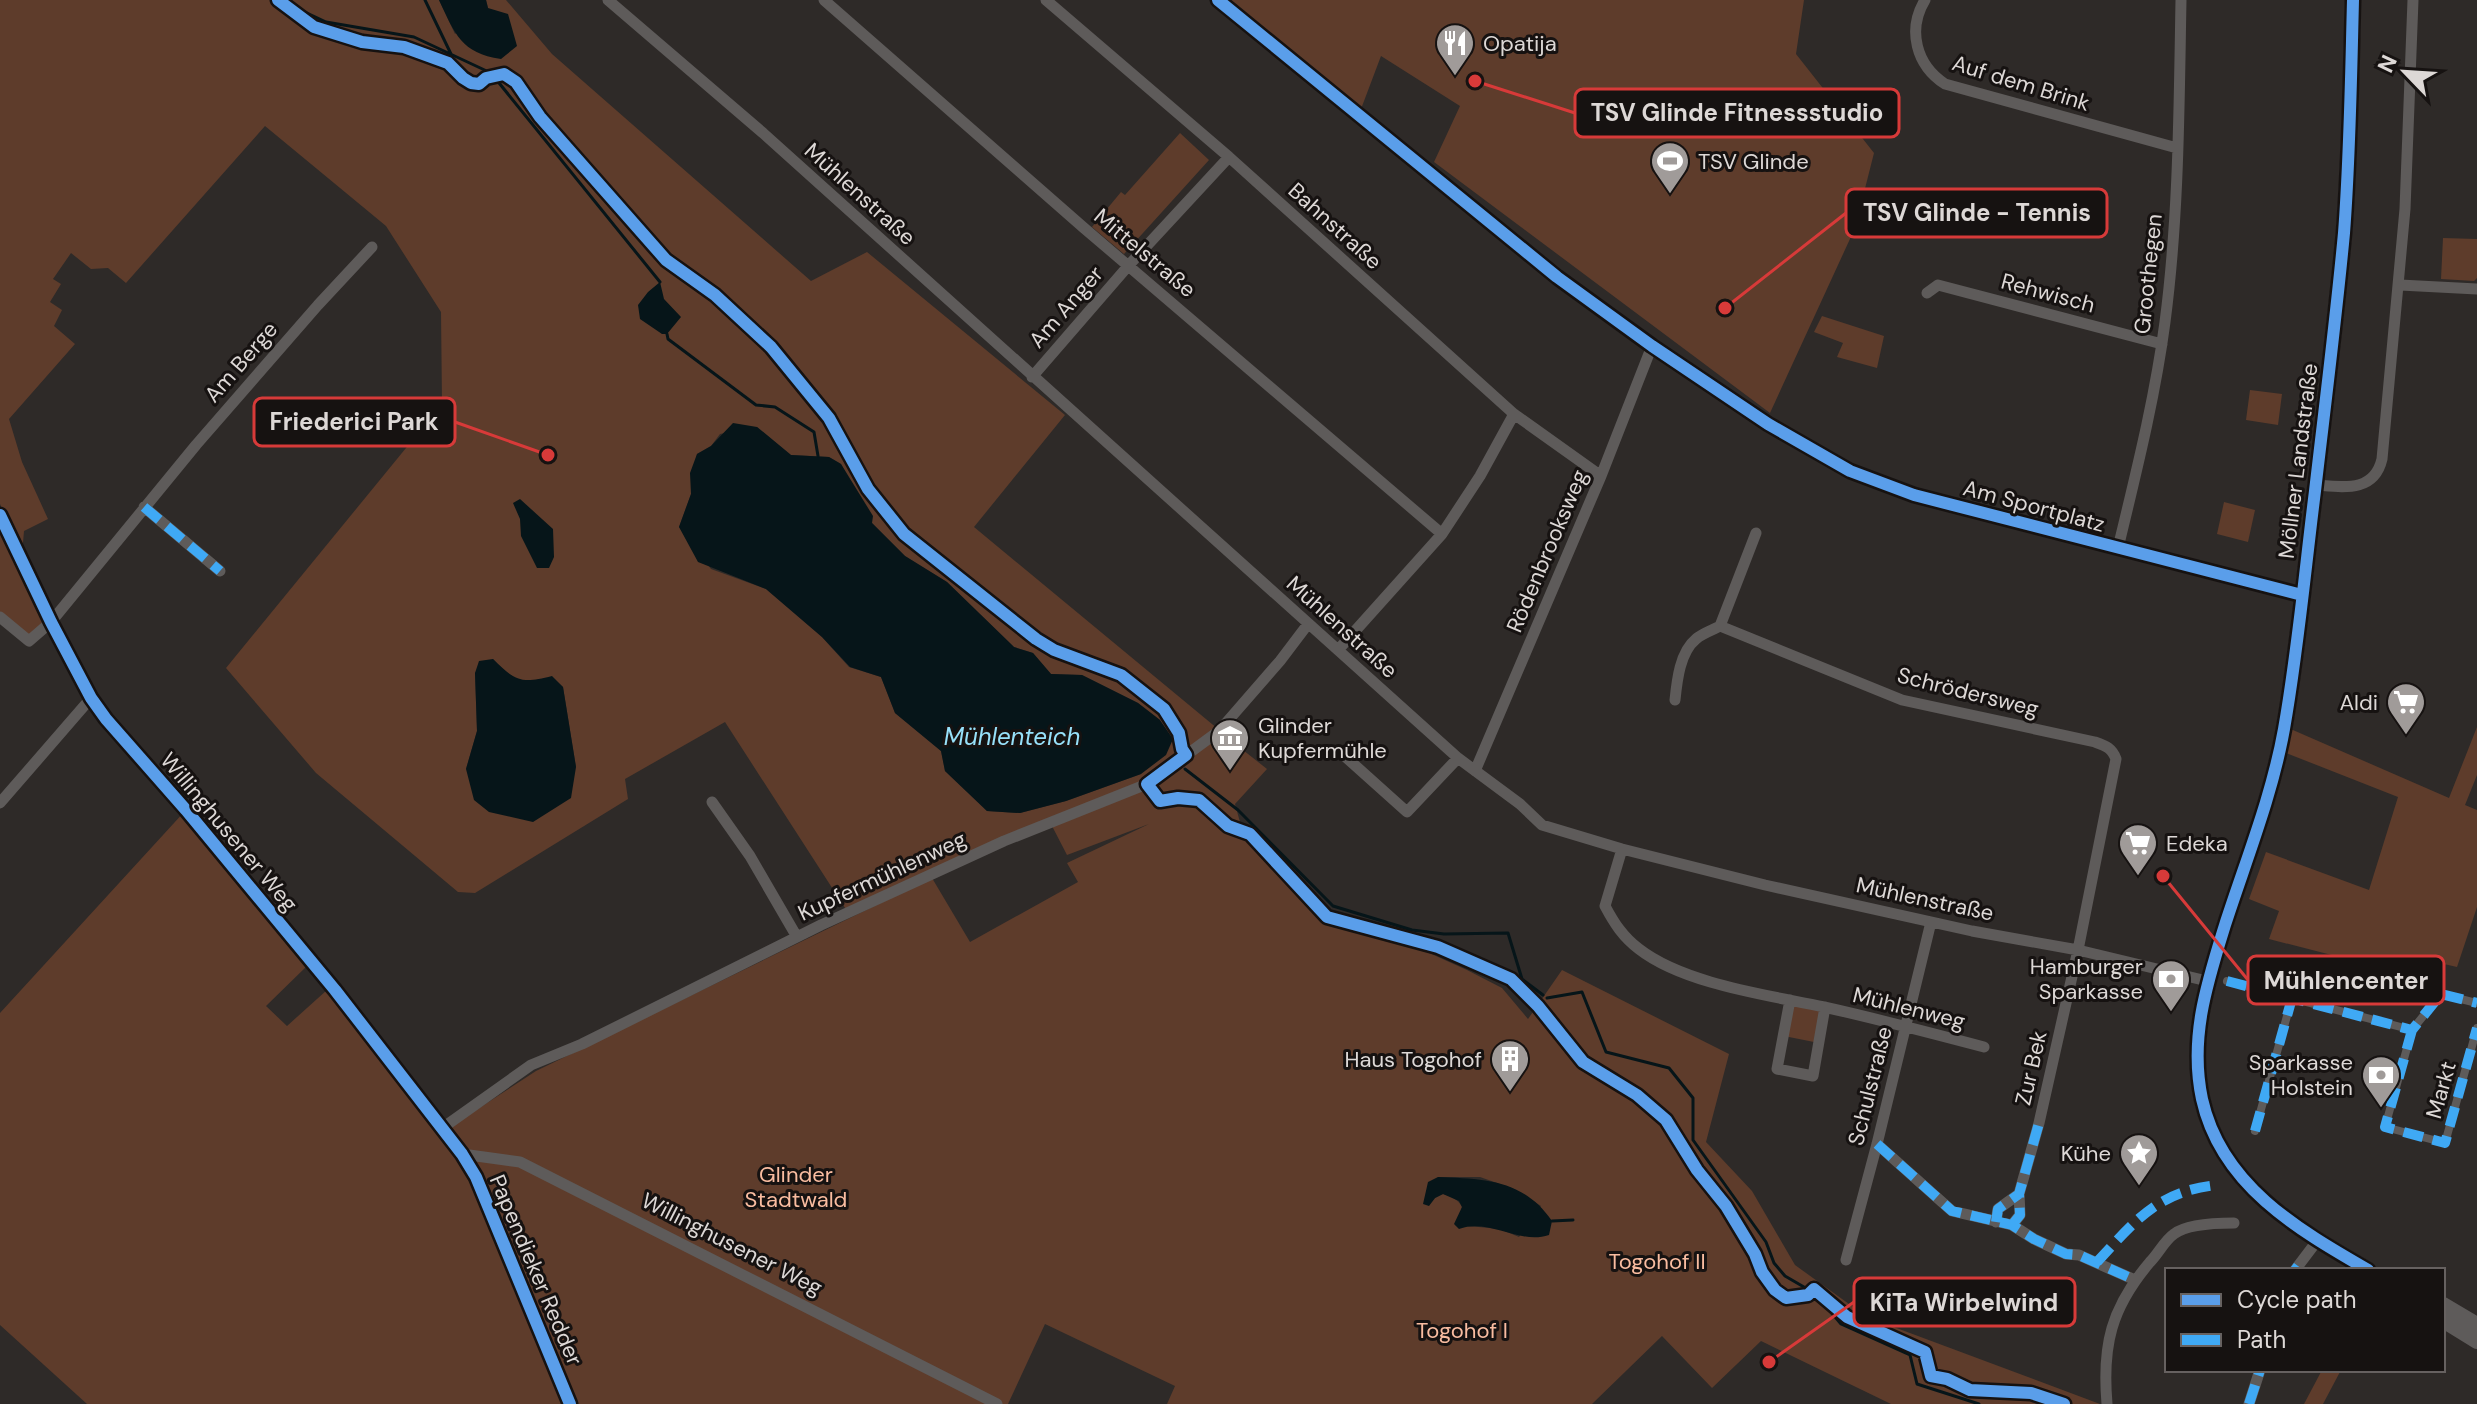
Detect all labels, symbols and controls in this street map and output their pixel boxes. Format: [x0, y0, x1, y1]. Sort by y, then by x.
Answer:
restaurant icon: Opatija [1434, 22, 1476, 77]
place label: Opatija [1483, 29, 1557, 58]
north arrow [2365, 32, 2445, 112]
street label: Auf dem Brink [1949, 48, 2093, 118]
text: N [2371, 50, 2404, 77]
callout: TSV Glinde Fitnessstudio [1575, 89, 1899, 137]
text: TSV Glinde Fitnessstudio [1591, 97, 1883, 128]
street label: Mühlenstraße [798, 136, 922, 252]
sports icon: TSV Glinde [1649, 140, 1691, 195]
place label: TSV Glinde [1698, 147, 1809, 176]
street label: Bahnstraße [1282, 176, 1388, 276]
callout: TSV Glinde - Tennis [1846, 189, 2107, 237]
text: TSV Glinde - Tennis [1863, 197, 2091, 228]
street label: Mittelstraße [1088, 202, 1202, 304]
street label: Groothegen [2127, 212, 2169, 336]
street label: Am Anger [1022, 260, 1110, 354]
street label: Rehwisch [1998, 267, 2098, 319]
street label: Am Berge [198, 315, 284, 409]
street label: Möllner Landstraße [2272, 362, 2324, 560]
callout: Friederici Park [254, 398, 455, 446]
text: Friederici Park [269, 406, 439, 437]
street label: Rödenbrooksweg [1500, 465, 1594, 637]
street label: Am Sportplatz [1960, 473, 2108, 539]
street label: Mühlenstraße [1280, 569, 1404, 685]
street label: Schrödersweg [1894, 660, 2042, 724]
supermarket icon: Aldi [2385, 681, 2427, 736]
place label: Aldi [2339, 688, 2378, 717]
place label: Glinder Kupfermühle [1258, 711, 1387, 765]
museum icon: Glinder Kupfermühle [1209, 717, 1251, 772]
water label: Mühlenteich [944, 721, 1080, 752]
street label: Willinghusener Weg [154, 746, 304, 918]
supermarket icon: Edeka [2117, 822, 2159, 877]
street label: Kupfermühlenweg [793, 824, 971, 928]
place label: Edeka [2166, 829, 2228, 858]
street label: Mühlenstraße [1854, 870, 1996, 928]
place label: Hamburger Sparkasse [2030, 952, 2143, 1006]
callout: Mühlencenter [2248, 956, 2444, 1004]
bank icon: Hamburger Sparkasse [2150, 958, 2192, 1013]
text: Mühlencenter [2264, 965, 2429, 996]
street label: Mühlenweg [1850, 980, 1968, 1036]
street label: Schulstraße [1841, 1024, 1899, 1148]
street label: Zur Bek [2008, 1028, 2054, 1108]
building icon: Haus Togohof [1489, 1038, 1531, 1093]
place label: Haus Togohof [1345, 1045, 1482, 1074]
place label: Sparkasse Holstein [2249, 1048, 2353, 1102]
bank icon: Sparkasse Holstein [2360, 1054, 2402, 1109]
street label: Markt [2419, 1058, 2463, 1122]
place icon: Kühe [2118, 1132, 2160, 1187]
place label: Kühe [2061, 1139, 2111, 1168]
park label: Glinder Stadtwald [745, 1160, 847, 1214]
street label: Papendieker Redder [483, 1170, 589, 1370]
street label: Willinghusener Weg [637, 1186, 827, 1302]
park label: Togohof II [1608, 1247, 1706, 1276]
legend [2165, 1268, 2445, 1372]
callout: KiTa Wirbelwind [1854, 1278, 2075, 1326]
text: Cycle path [2237, 1284, 2356, 1315]
text: KiTa Wirbelwind [1870, 1287, 2058, 1318]
park label: Togohof I [1416, 1316, 1508, 1345]
text: Path [2237, 1324, 2286, 1355]

